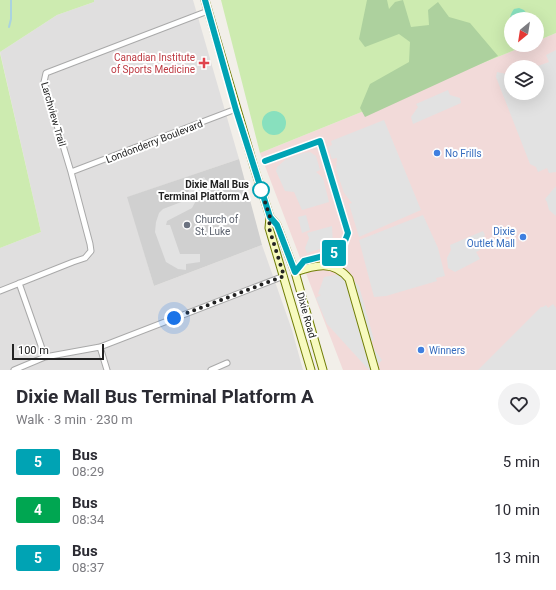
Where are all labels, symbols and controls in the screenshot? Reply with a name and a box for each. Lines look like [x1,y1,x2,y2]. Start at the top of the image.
north arrow [504,12,544,52]
map controls [504,12,544,100]
place label: Canadian Institute of Sports Medicine [111,52,195,75]
marker: Canadian Institute of Sports Medicine [198,57,210,69]
button: layers [504,60,544,100]
street label: Larchview Trail [39,81,68,148]
street label: Londonderry Boulevard [104,118,204,165]
marker: No Frills [432,148,442,158]
place label: No Frills [445,148,482,159]
place label: Dixie Mall Bus Terminal Platform A [158,179,249,202]
marker: Dixie Mall Bus Terminal Platform A [252,181,270,199]
place label: Church of St. Luke [195,214,239,237]
marker: Church of St. Luke [182,220,192,230]
place label: Dixie Outlet Mall [467,226,515,249]
marker: Dixie Outlet Mall [518,232,528,242]
line badge: 5 [321,240,347,266]
text: 5 [330,245,338,261]
street label: Dixie Road [295,291,318,339]
your location [164,308,184,328]
scale bar [12,342,104,361]
text: 100 m [18,344,49,357]
marker: Winners [416,345,426,355]
place label: Winners [429,345,465,356]
button: heart [498,383,540,425]
text: Dixie Mall Bus Terminal Platform A [16,385,314,408]
text: Walk · 3 min · 230 m [16,412,133,427]
text: Bus [72,446,98,464]
text: 5 min [503,453,540,471]
text: 5 [34,454,42,470]
text: 08:29 [72,464,104,479]
text: Bus [72,494,98,512]
text: 10 min [494,501,540,519]
text: 4 [34,502,42,518]
text: 08:34 [72,512,104,527]
text: Bus [72,542,98,560]
text: 13 min [494,549,540,567]
text: 5 [34,550,42,566]
text: 08:37 [72,560,104,575]

